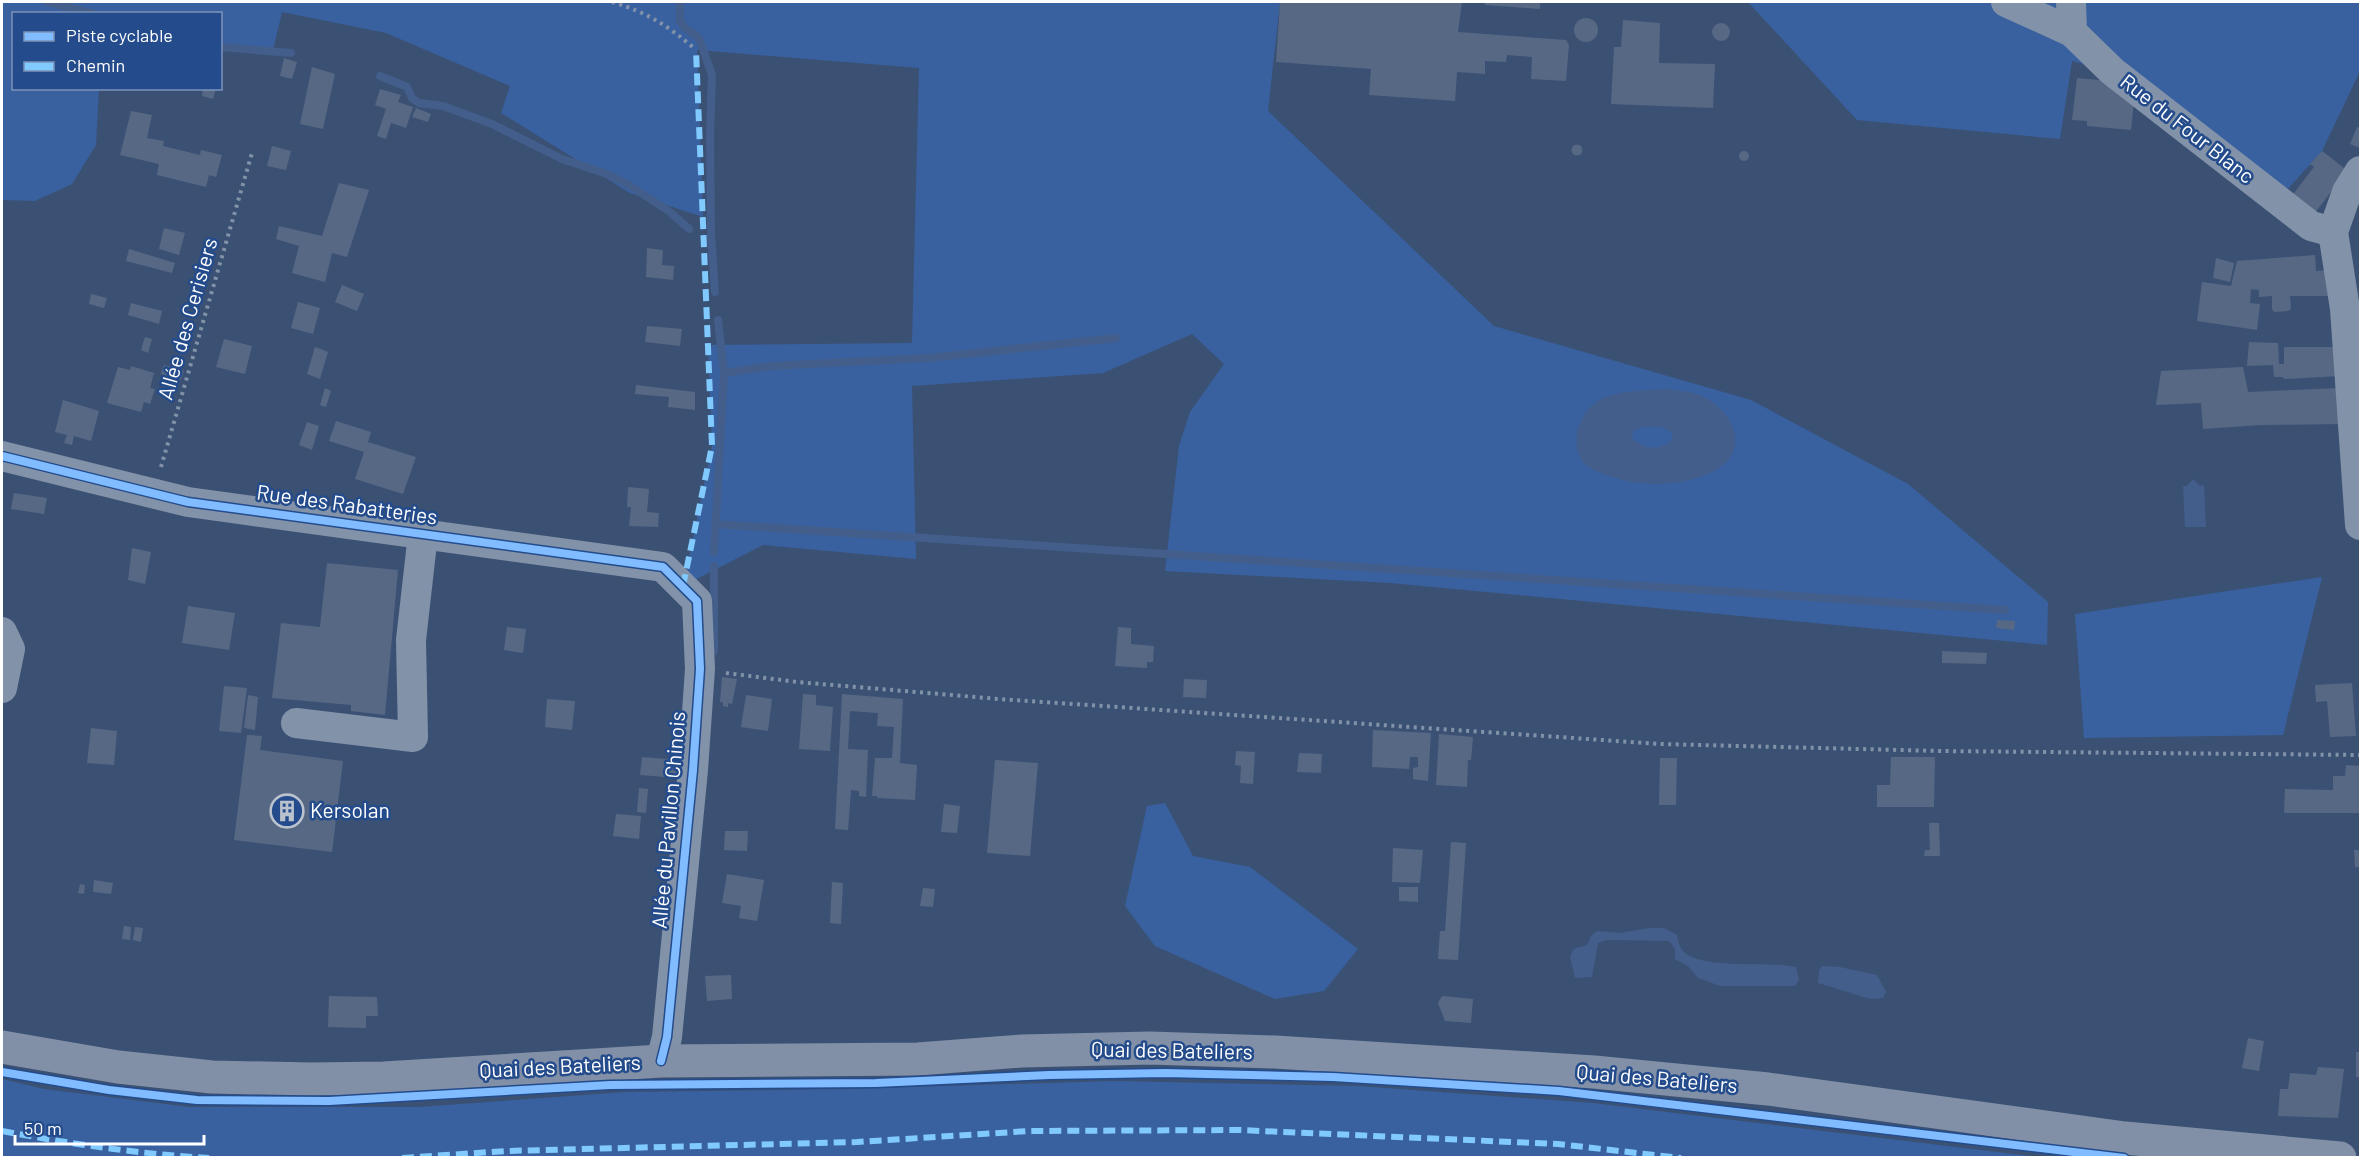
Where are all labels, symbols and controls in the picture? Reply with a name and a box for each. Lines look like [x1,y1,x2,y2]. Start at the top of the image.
legend [12,12,222,90]
text: Piste cyclable [66,24,173,46]
text: Chemin [66,54,125,76]
street label: Rue du Four Blanc [2116,68,2260,188]
street label: Allée des Cerisiers [152,235,222,402]
street label: Rue des Rabatteries [255,478,439,529]
street label: Allée du Pavillon Chinois [646,710,689,930]
building icon: Kersolan [269,793,305,829]
place label: Kersolan [310,797,390,822]
street label: Quai des Bateliers [1091,1036,1253,1063]
street label: Quai des Bateliers [479,1049,641,1082]
street label: Quai des Bateliers [1576,1058,1739,1097]
scale bar [15,1108,204,1146]
text: 50 m [24,1117,62,1139]

